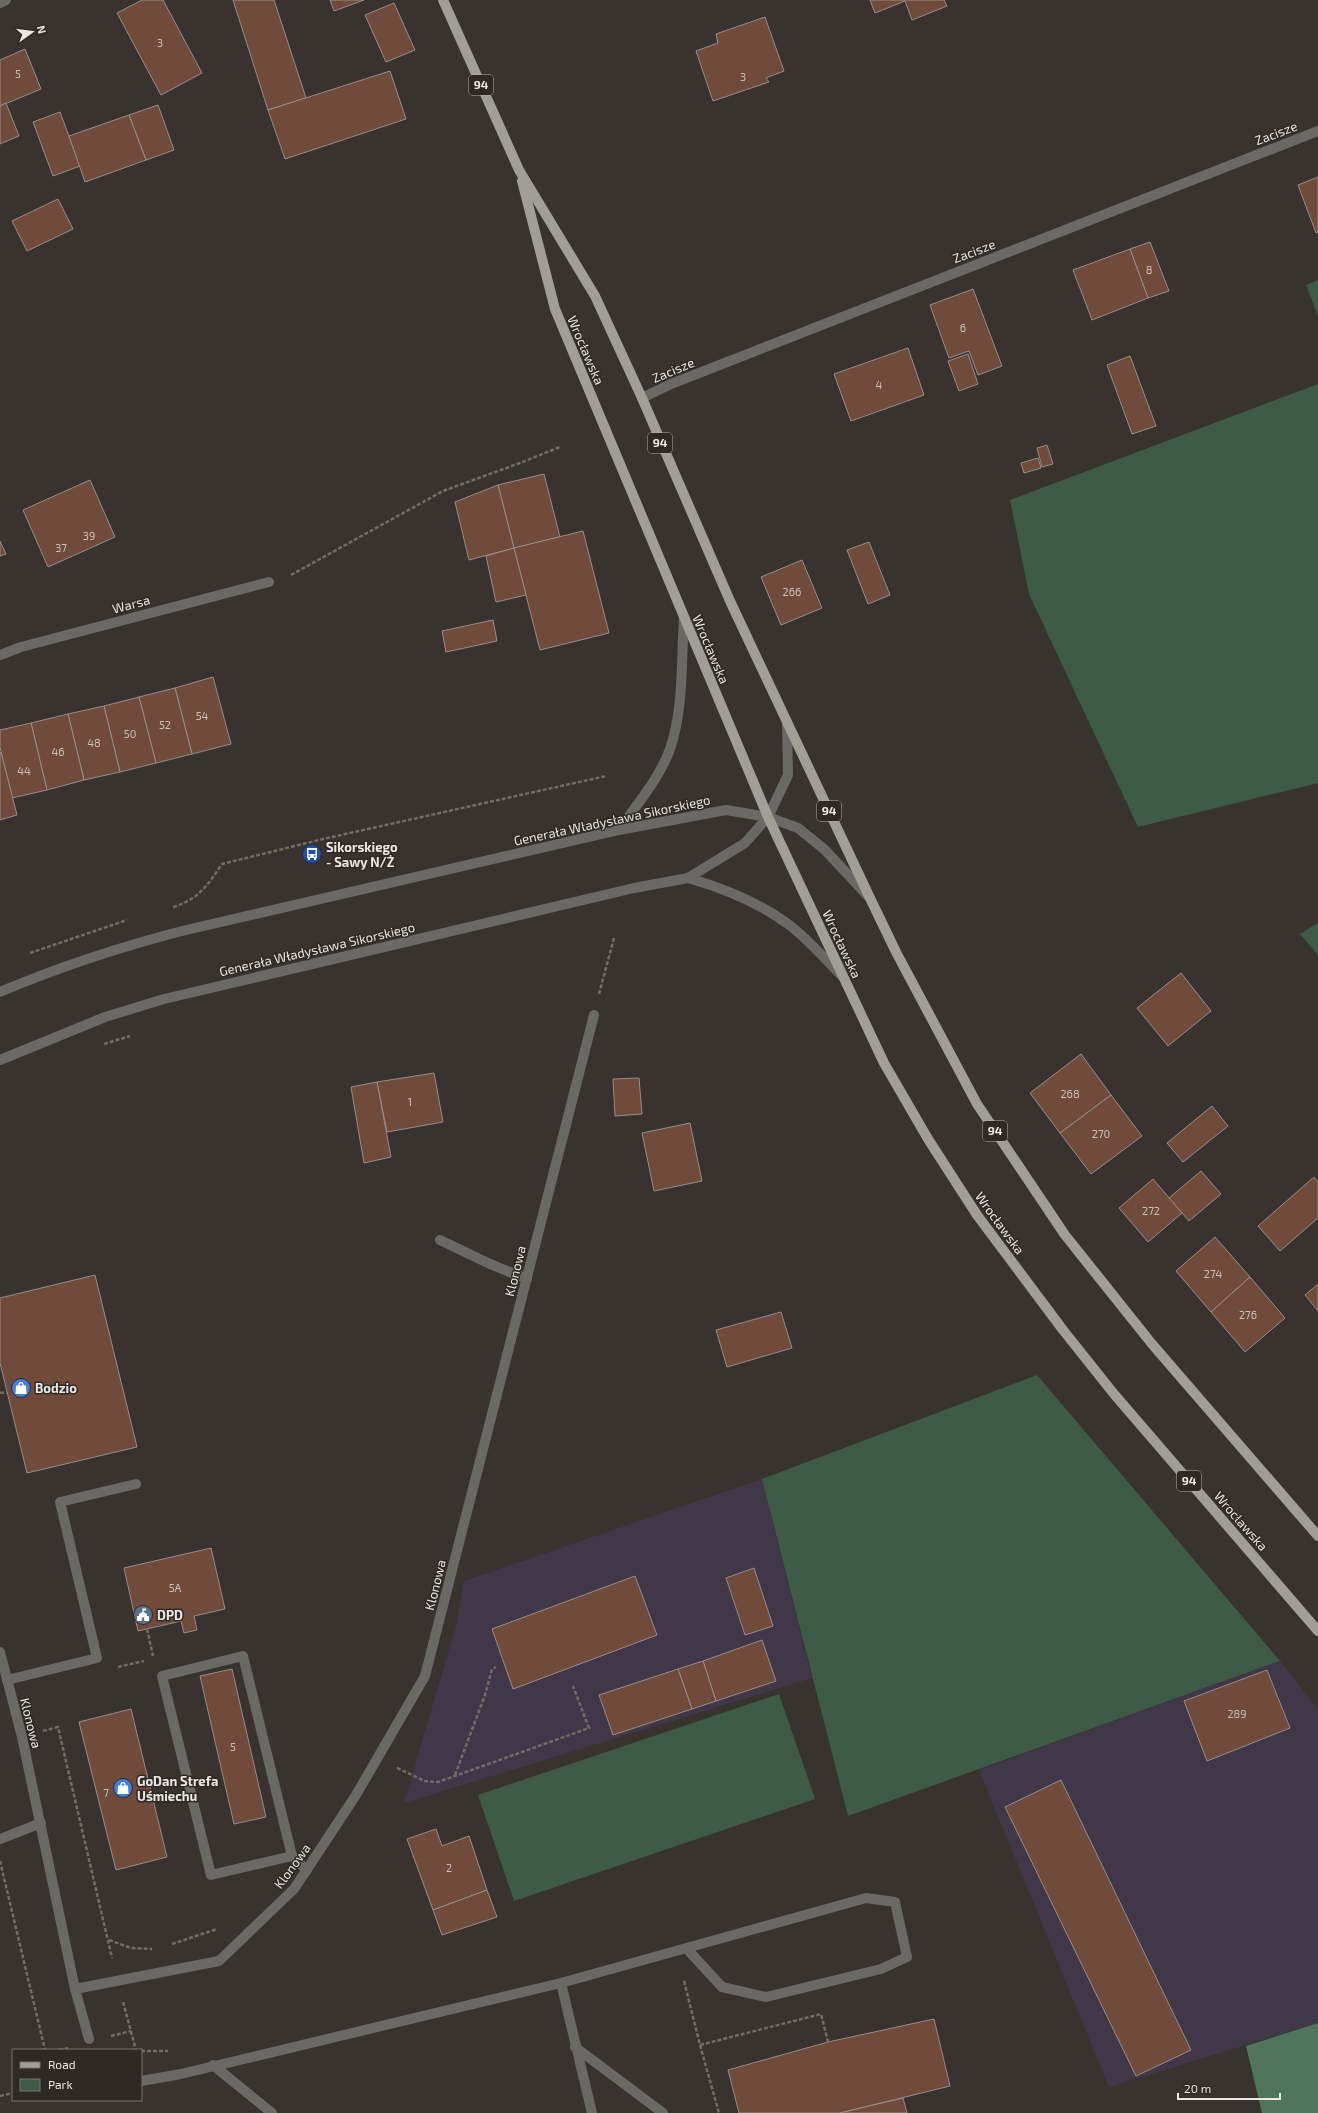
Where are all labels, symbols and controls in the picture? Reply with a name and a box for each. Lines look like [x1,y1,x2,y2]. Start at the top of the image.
north arrow [12,12,52,52]
text: N [35,24,49,35]
house number: 3 [157,36,163,49]
house number: 5 [15,67,21,80]
house number: 3 [740,70,746,83]
road number: 94 [469,75,493,95]
street label: Zacisze [1252,118,1300,148]
street label: Zacisze [950,236,998,266]
house number: 8 [1146,263,1152,276]
street label: Wrocławska [564,313,608,387]
house number: 6 [960,321,966,334]
street label: Zacisze [649,354,697,386]
house number: 4 [876,378,883,391]
road number: 94 [648,433,672,453]
house number: 39 [83,529,95,542]
house number: 37 [55,541,67,554]
house number: 266 [783,585,801,598]
street label: Warsa [110,591,152,617]
street label: Wrocławska [689,612,733,686]
house number: 54 [196,709,209,722]
house number: 52 [159,718,171,731]
house number: 50 [124,727,136,740]
house number: 48 [87,736,101,749]
house number: 46 [51,745,65,758]
house number: 44 [17,764,31,777]
street label: Generała Władysława Sikorskiego [512,791,712,849]
road number: 94 [817,801,841,821]
place label: Sikorskiego - Sawy N/Ż [326,839,398,870]
bus stop icon: Sikorskiego - Sawy N/Ż [301,843,323,865]
street label: Wrocławska [819,907,865,981]
street label: Generała Władysława Sikorskiego [218,919,416,979]
house number: 268 [1060,1087,1080,1100]
house number: 1 [408,1095,412,1108]
road number: 94 [983,1121,1007,1141]
house number: 270 [1092,1127,1110,1140]
street label: Wrocławska [972,1189,1028,1257]
house number: 272 [1142,1204,1160,1217]
street label: Klonowa [501,1244,529,1298]
house number: 274 [1204,1267,1223,1280]
house number: 276 [1239,1308,1257,1321]
shop icon: Bodzio [10,1377,32,1399]
place label: Bodzio [35,1380,77,1396]
road number: 94 [1177,1471,1201,1491]
street label: Wrocławska [1211,1488,1271,1554]
street label: Klonowa [421,1558,449,1612]
house number: 5A [169,1581,182,1594]
public building icon: DPD [132,1604,154,1626]
place label: DPD [157,1607,183,1623]
street label: Klonowa [17,1696,45,1750]
house number: 289 [1227,1707,1247,1720]
house number: 5 [230,1740,236,1753]
place label: GoDan Strefa Uśmiechu [137,1773,218,1804]
shop icon: GoDan Strefa Uśmiechu [112,1777,134,1799]
house number: 7 [103,1786,109,1799]
street label: Klonowa [270,1840,314,1892]
house number: 2 [446,1861,452,1874]
legend [12,2049,142,2101]
text: Road [48,2057,76,2071]
scale bar [1178,2075,1280,2101]
text: Park [48,2077,73,2091]
text: 20 m [1184,2081,1211,2095]

